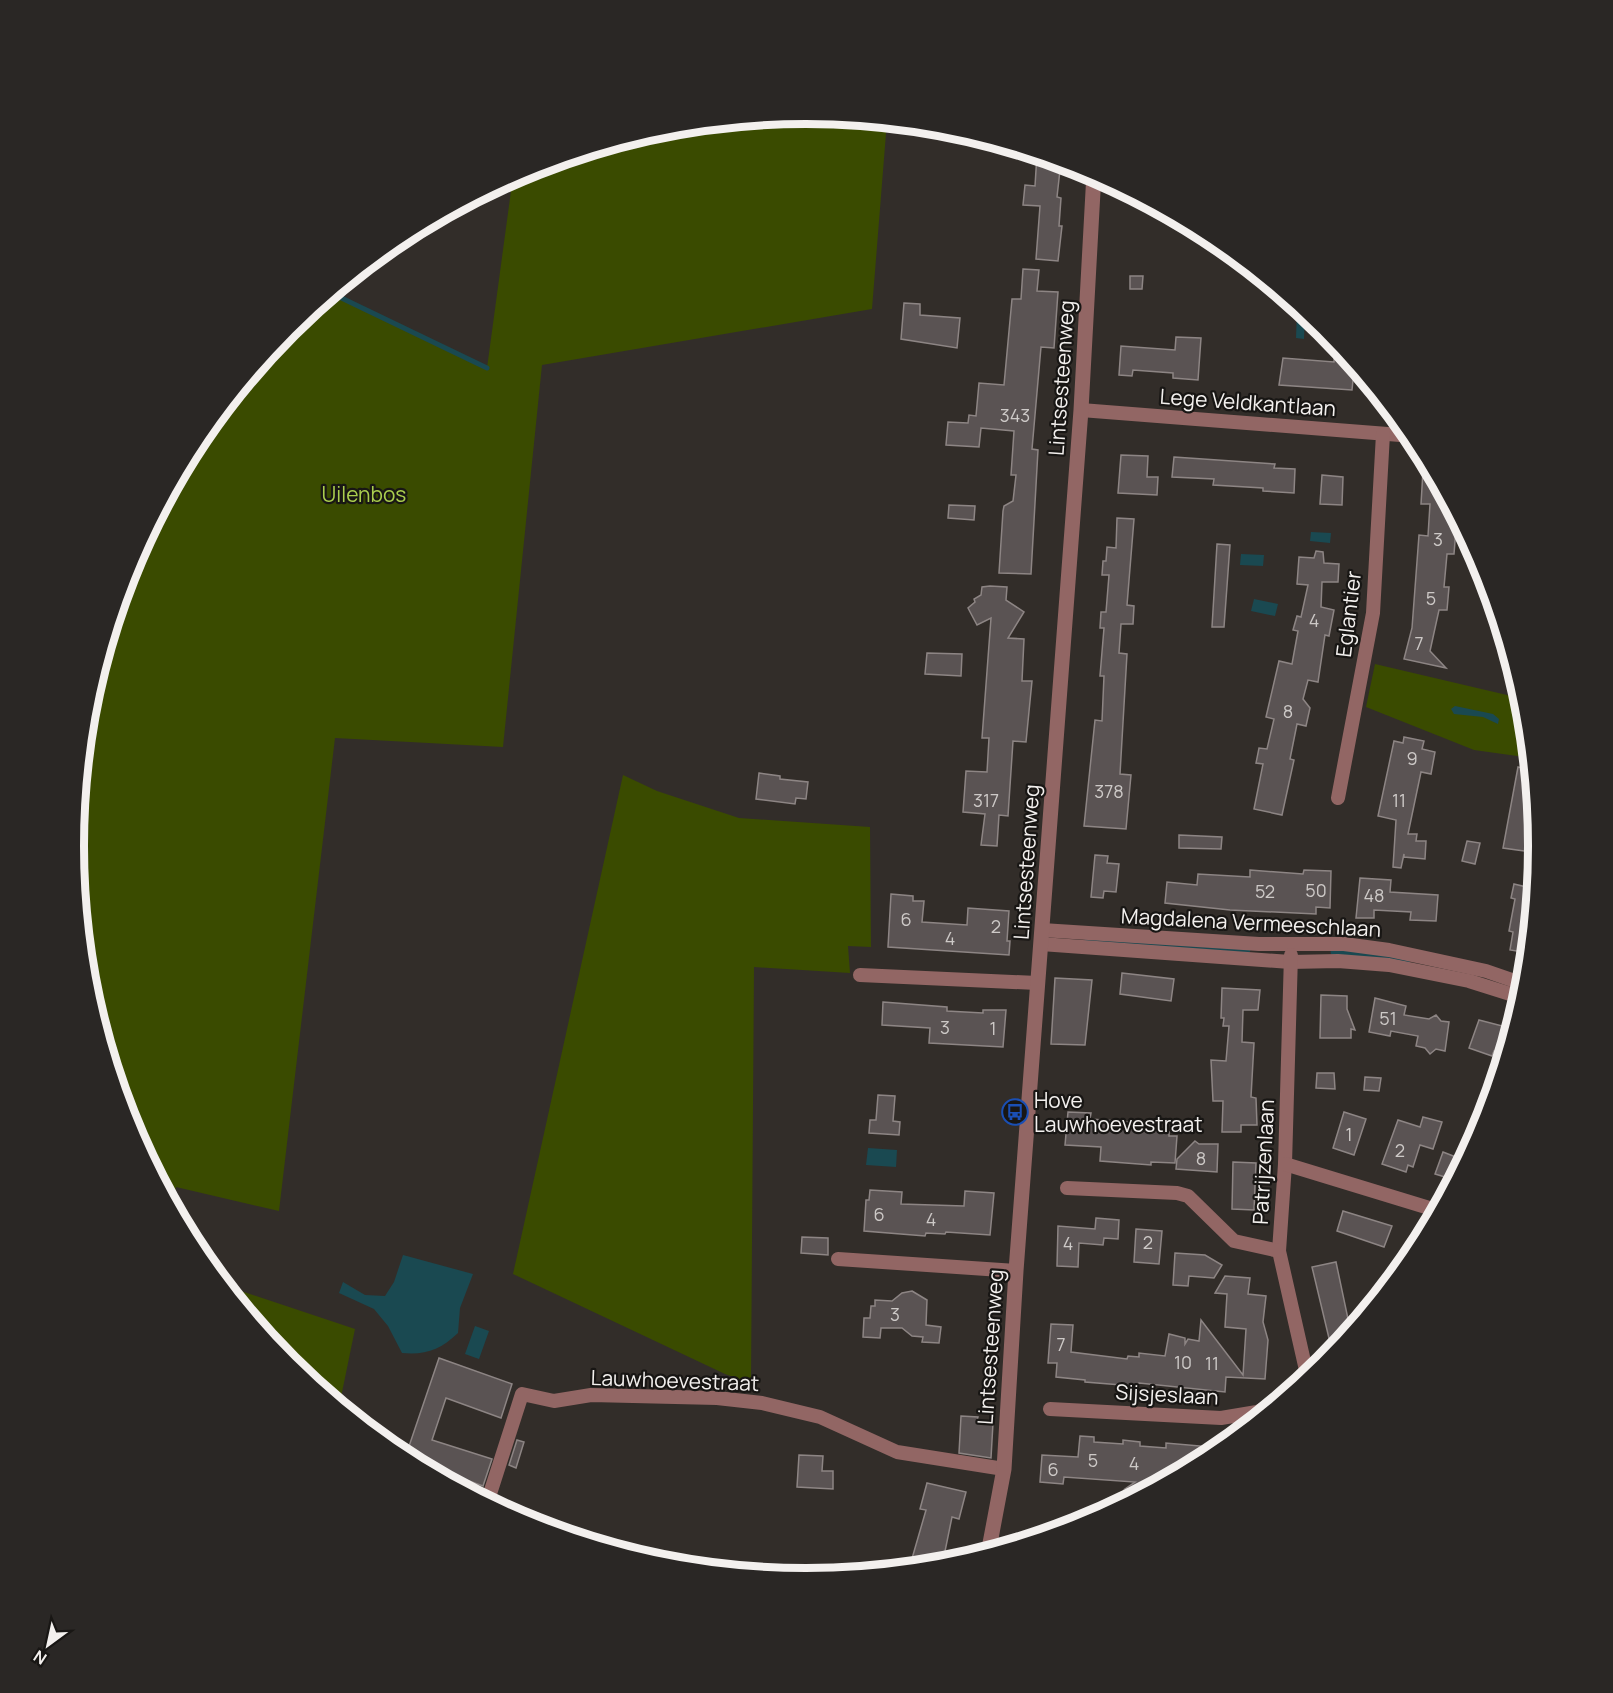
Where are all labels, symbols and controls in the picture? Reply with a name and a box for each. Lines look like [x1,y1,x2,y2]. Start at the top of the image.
street label: Lintsesteenweg [1042,299,1080,457]
street label: Lege Veldkantlaan [1159,382,1337,422]
house number: 343 [1000,403,1030,427]
park label: Uilenbos [322,480,406,508]
house number: 3 [1433,527,1443,551]
street label: Eglantier [1329,569,1367,659]
house number: 5 [1426,586,1436,610]
house number: 4 [1309,608,1319,632]
house number: 7 [1414,631,1424,655]
house number: 8 [1283,699,1293,723]
house number: 9 [1406,746,1418,770]
house number: 378 [1094,779,1124,803]
street label: Lintsesteenweg [1007,783,1045,941]
house number: 317 [973,788,999,812]
house number: 11 [1392,788,1406,812]
house number: 50 [1305,878,1327,902]
house number: 52 [1255,879,1275,903]
house number: 48 [1363,883,1385,907]
street label: Magdalena Vermeeschlaan [1120,901,1382,943]
house number: 6 [900,907,912,931]
house number: 2 [991,914,1001,938]
house number: 4 [945,926,955,950]
house number: 51 [1379,1006,1397,1030]
house number: 3 [940,1015,950,1039]
house number: 1 [989,1016,997,1040]
place label: Hove Lauwhoevestraat [1034,1086,1203,1138]
bus stop icon: Hove Lauwhoevestraat [1000,1097,1030,1127]
street label: Patrijzenlaan [1246,1099,1280,1225]
house number: 1 [1345,1122,1353,1146]
house number: 2 [1395,1138,1405,1162]
house number: 8 [1196,1146,1206,1170]
house number: 6 [873,1202,885,1226]
house number: 4 [926,1207,936,1231]
house number: 2 [1143,1230,1153,1254]
house number: 4 [1063,1231,1073,1255]
street label: Lintsesteenweg [971,1268,1009,1426]
house number: 3 [890,1302,900,1326]
house number: 7 [1056,1332,1066,1356]
house number: 10 [1174,1350,1192,1374]
house number: 11 [1205,1351,1219,1375]
street label: Lauwhoevestraat [590,1363,760,1397]
street label: Sijsjeslaan [1115,1377,1219,1411]
house number: 5 [1088,1448,1098,1472]
house number: 4 [1129,1451,1139,1475]
house number: 6 [1047,1457,1059,1481]
north arrow [18,1615,78,1675]
text: N [29,1645,51,1670]

